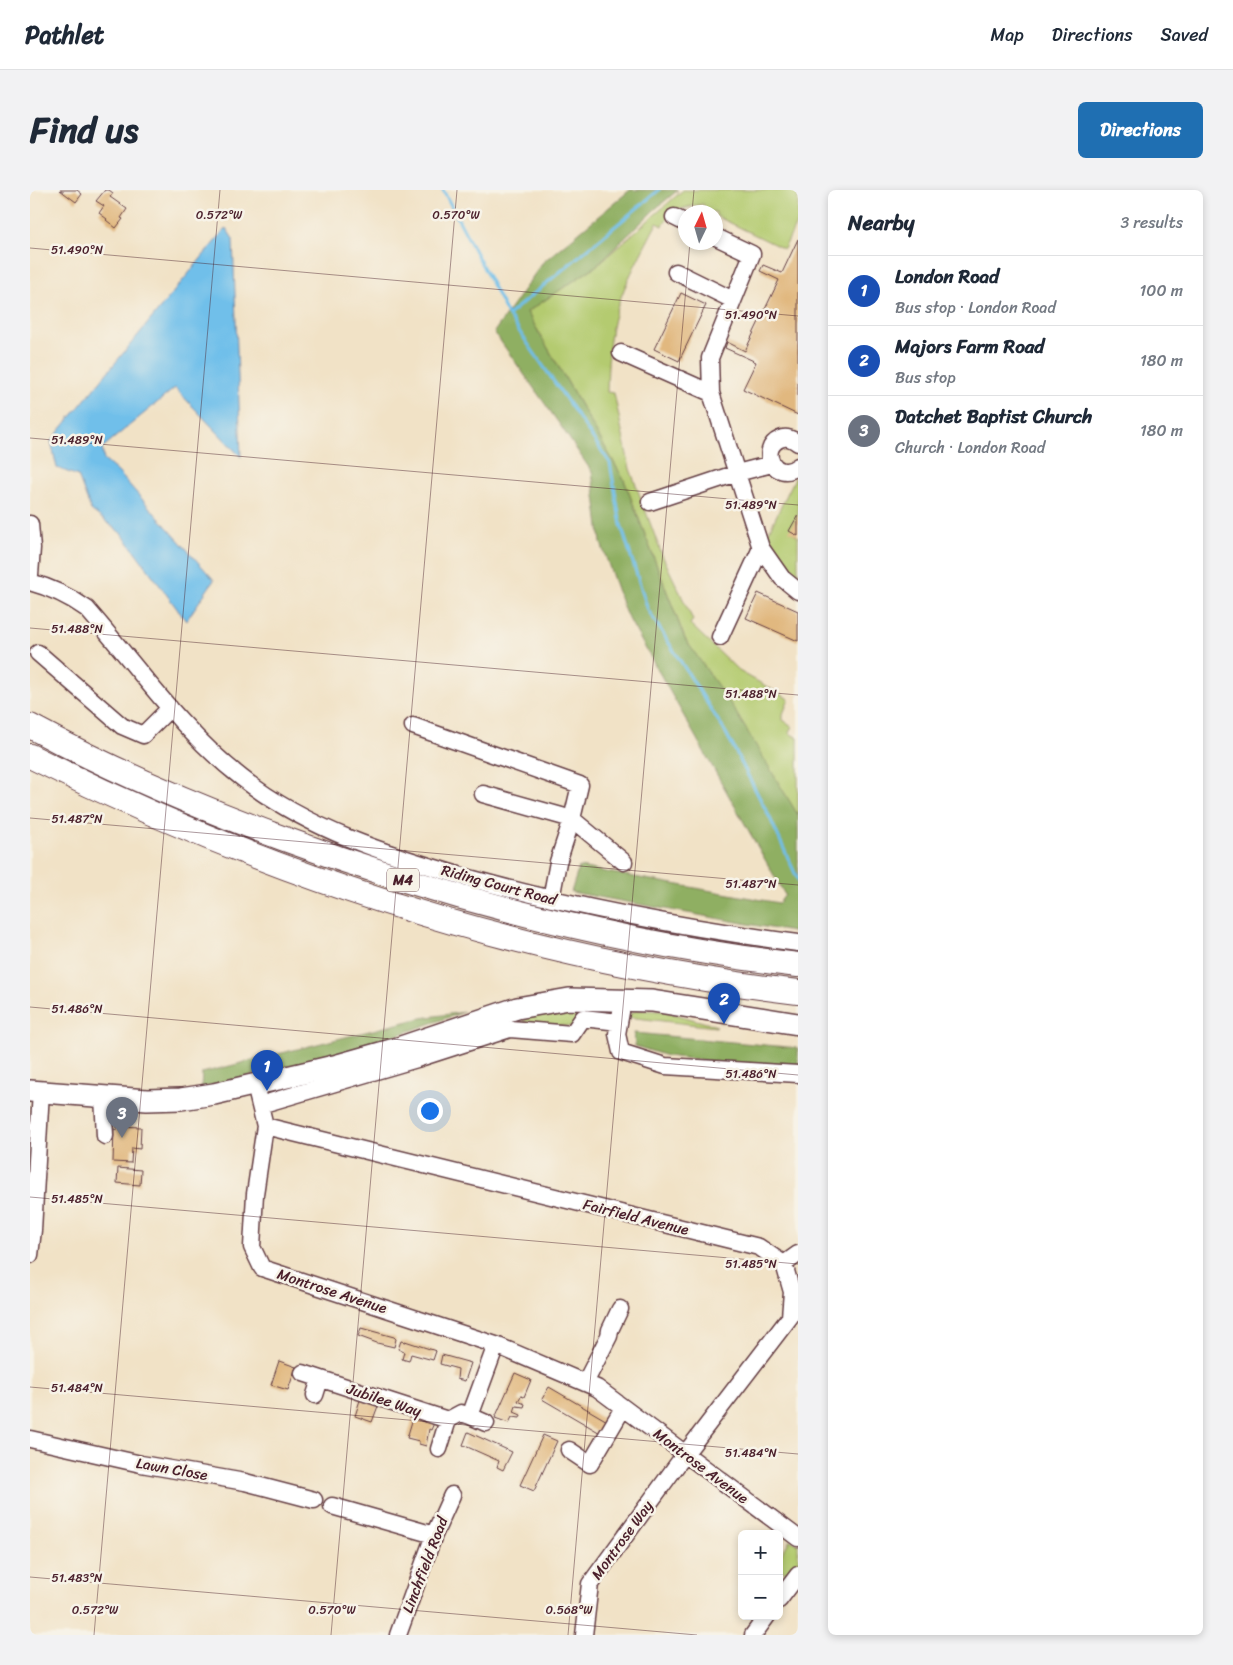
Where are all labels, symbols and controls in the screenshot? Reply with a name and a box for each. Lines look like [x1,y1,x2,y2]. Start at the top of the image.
text: Pathlet [25,14,104,56]
text: Map [991,19,1024,51]
text: Directions [1052,19,1133,51]
text: Saved [1161,19,1208,51]
text: Find us [30,99,138,161]
button: Directions [1078,102,1203,158]
text: 0.572°W [196,204,243,226]
text: 0.570°W [432,204,480,226]
text: Nearby [848,204,914,242]
north arrow [678,205,723,250]
text: 3 results [1120,208,1183,237]
text: 51.490°N [51,239,104,261]
text: London Road [895,260,999,293]
text: 1 [861,276,867,305]
text: 100 m [1139,276,1183,305]
text: Bus stop · London Road [895,293,1056,322]
text: 51.490°N [725,304,778,326]
text: Majors Farm Road [895,330,1044,363]
text: 2 [859,346,869,375]
text: 180 m [1140,346,1183,375]
text: Bus stop [895,363,956,392]
text: Datchet Baptist Church [895,400,1092,433]
text: 3 [860,416,868,445]
text: 180 m [1140,416,1183,445]
text: 51.489°N [51,429,104,451]
text: Church · London Road [895,433,1045,462]
text: 51.489°N [725,494,778,516]
text: 51.488°N [51,618,103,640]
text: 51.488°N [725,683,777,705]
text: 51.487°N [51,808,103,830]
street label: Riding Court Road [438,857,561,913]
road number: M4 [387,868,419,892]
text: 51.487°N [725,873,777,895]
pin: 2 [708,983,740,1024]
text: 51.486°N [51,998,103,1020]
pin: 1 [251,1050,283,1091]
text: 51.486°N [725,1063,777,1085]
pin: 3 [106,1097,138,1138]
your location [417,1098,443,1124]
text: 51.485°N [51,1188,103,1210]
street label: Fairfield Avenue [580,1191,692,1243]
text: 51.485°N [725,1253,777,1275]
street label: Montrose Avenue [274,1261,390,1321]
street label: Jubilee Way [342,1375,425,1424]
text: 51.484°N [51,1377,104,1399]
street label: Montrose Avenue [648,1421,754,1511]
text: 51.484°N [725,1442,778,1464]
street label: Lawn Close [134,1450,210,1488]
street label: Montrose Way [584,1494,660,1585]
street label: Linchfield Road [395,1512,456,1617]
map controls [738,1530,783,1620]
button: + [738,1530,783,1575]
text: 51.483°N [52,1567,103,1589]
button: − [738,1575,783,1620]
text: 0.572°W [72,1599,119,1621]
text: 0.570°W [308,1599,356,1621]
text: 0.568°W [546,1599,593,1621]

